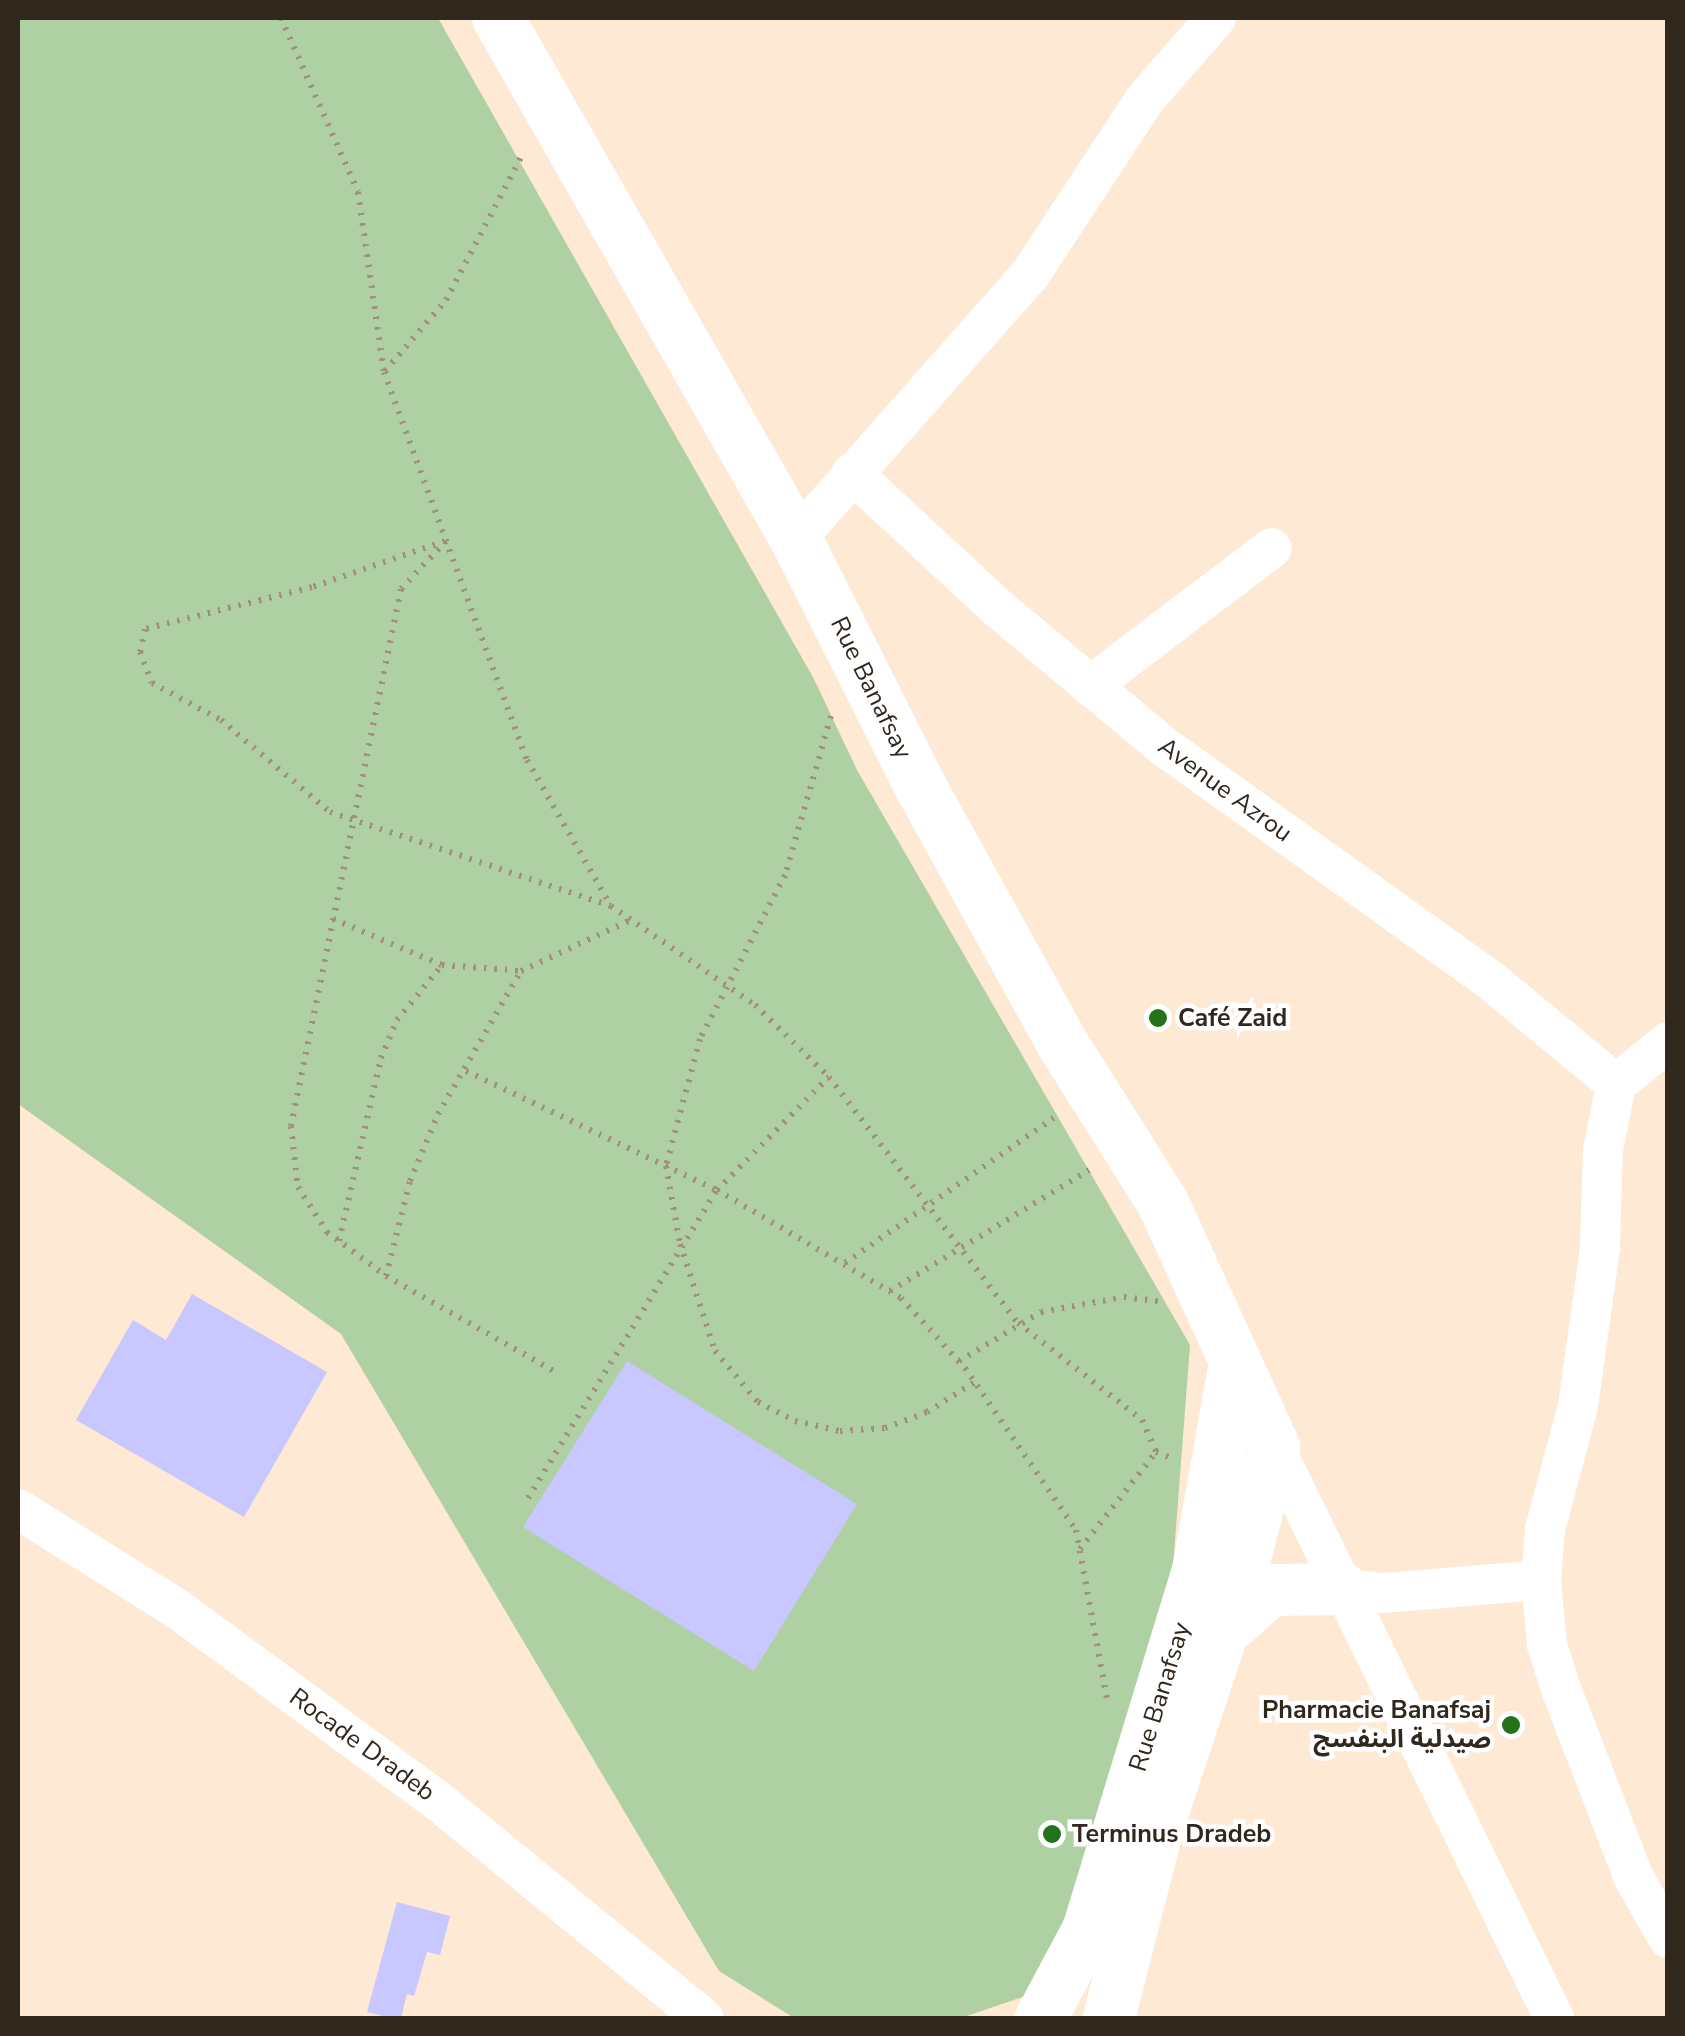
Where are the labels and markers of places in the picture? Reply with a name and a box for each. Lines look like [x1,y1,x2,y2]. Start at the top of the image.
place label: Café Zaid [1178,1003,1287,1033]
marker: Café Zaid [1147,1007,1169,1029]
place label: Pharmacie Banafsaj صيدلية البنفسج [1262,1696,1491,1755]
marker: Pharmacie Banafsaj صيدلية البنفسج [1500,1714,1522,1736]
place label: Terminus Dradeb [1072,1819,1271,1849]
marker: Terminus Dradeb [1041,1823,1063,1845]

